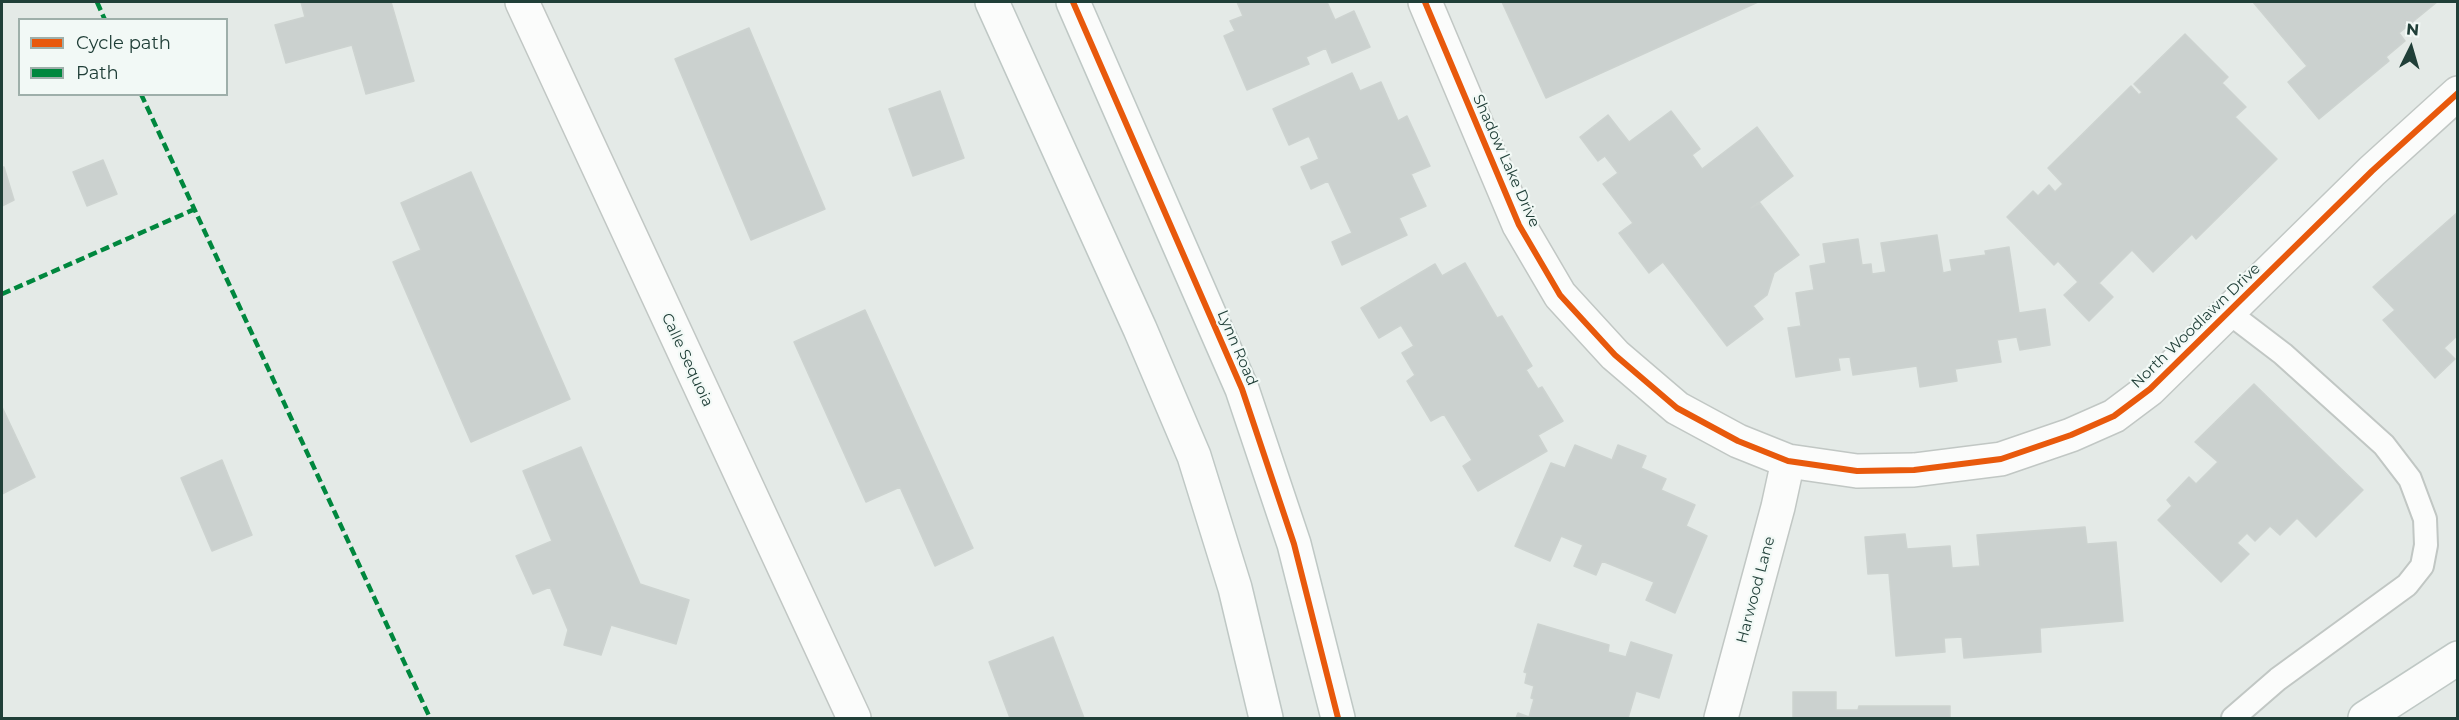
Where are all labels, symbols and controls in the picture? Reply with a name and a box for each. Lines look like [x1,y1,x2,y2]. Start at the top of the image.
legend [18,18,228,96]
north arrow [2381,18,2441,78]
text: N [2405,20,2420,40]
text: Cycle path [76,32,171,54]
text: Path [76,62,119,84]
street label: Shadow Lake Drive [1469,92,1543,230]
street label: North Woodlawn Drive [2128,260,2264,392]
street label: Lynn Road [1213,307,1261,389]
street label: Calle Sequoia [657,310,717,410]
street label: Harwood Lane [1733,535,1779,645]

